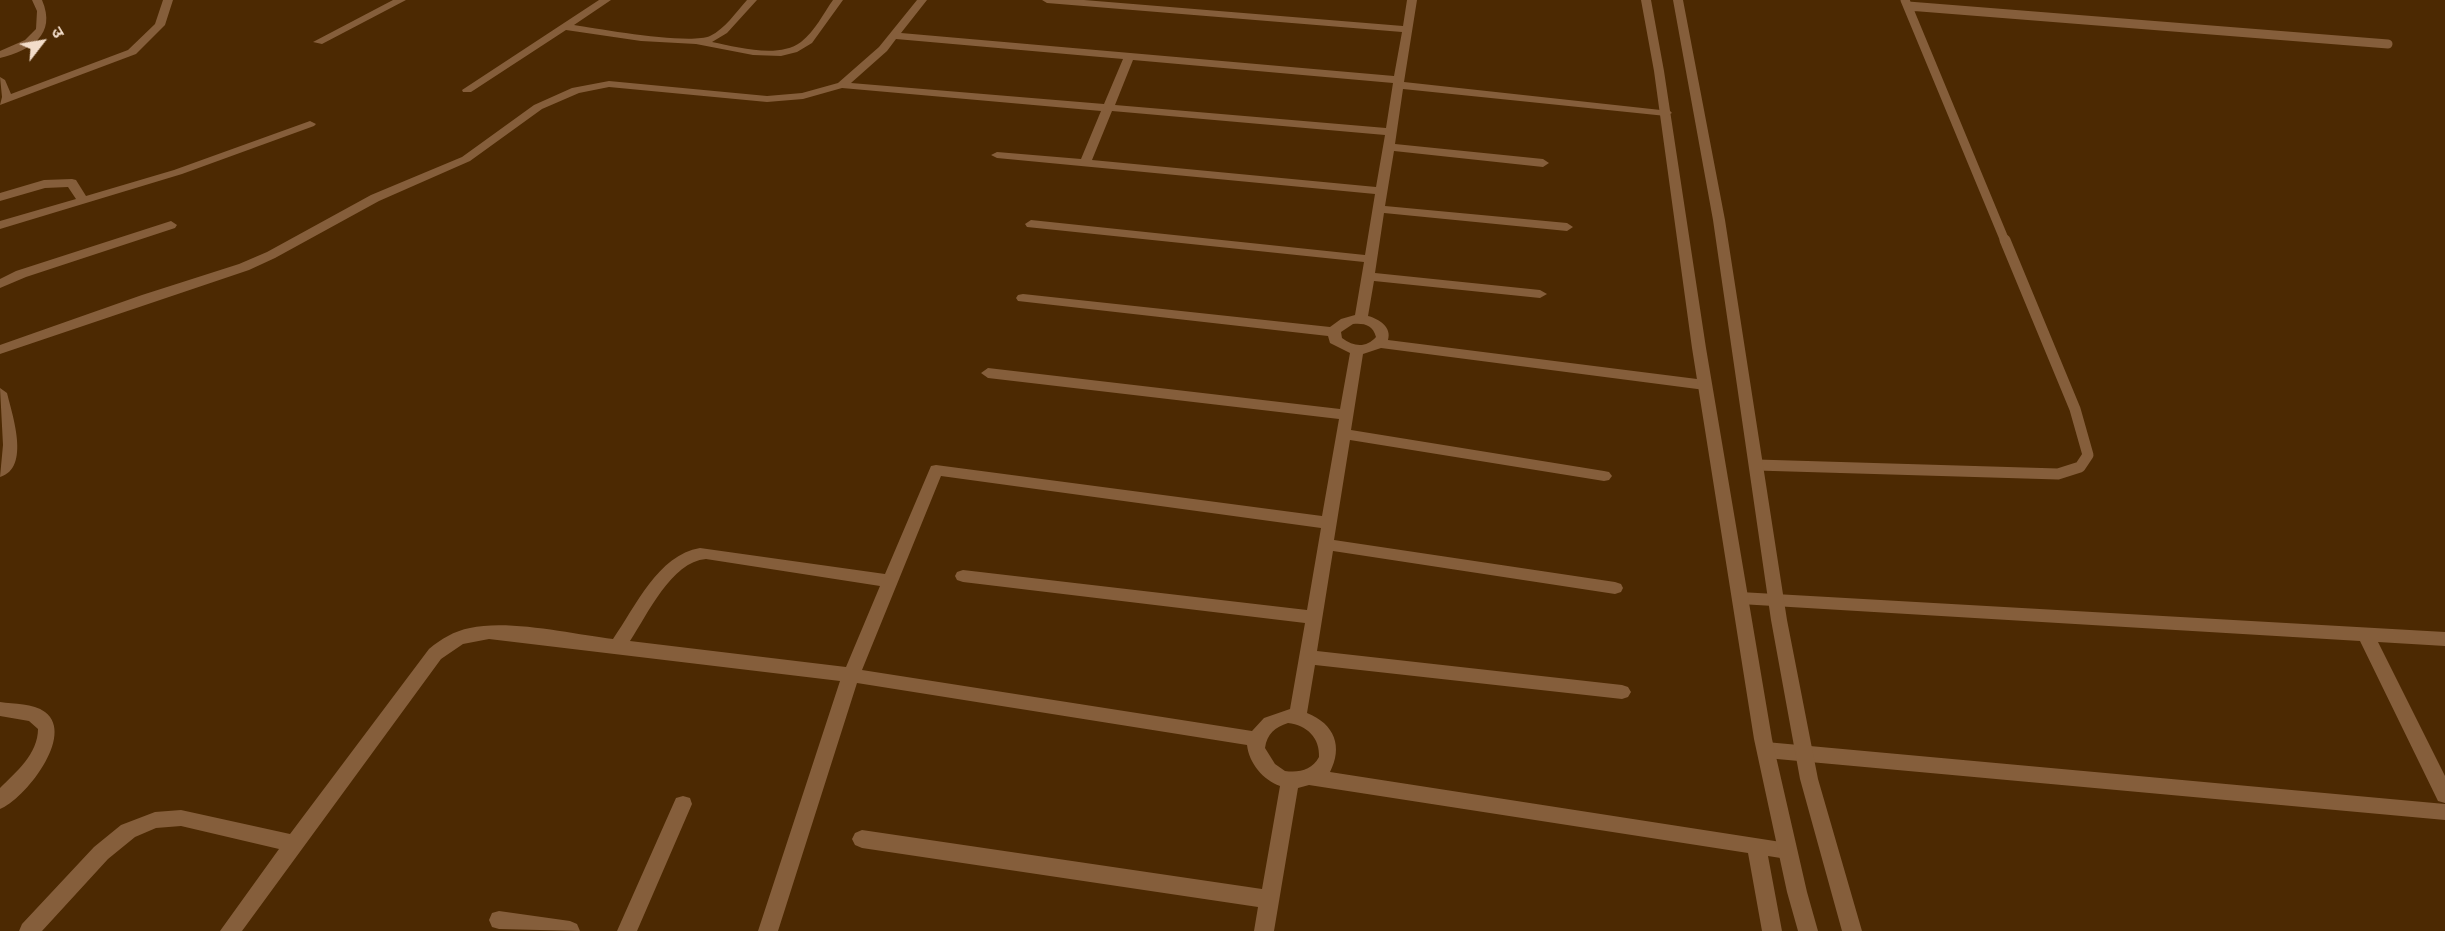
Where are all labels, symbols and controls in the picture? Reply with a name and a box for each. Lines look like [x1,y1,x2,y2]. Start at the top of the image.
north arrow [12,12,72,72]
text: उ [47,24,68,41]

